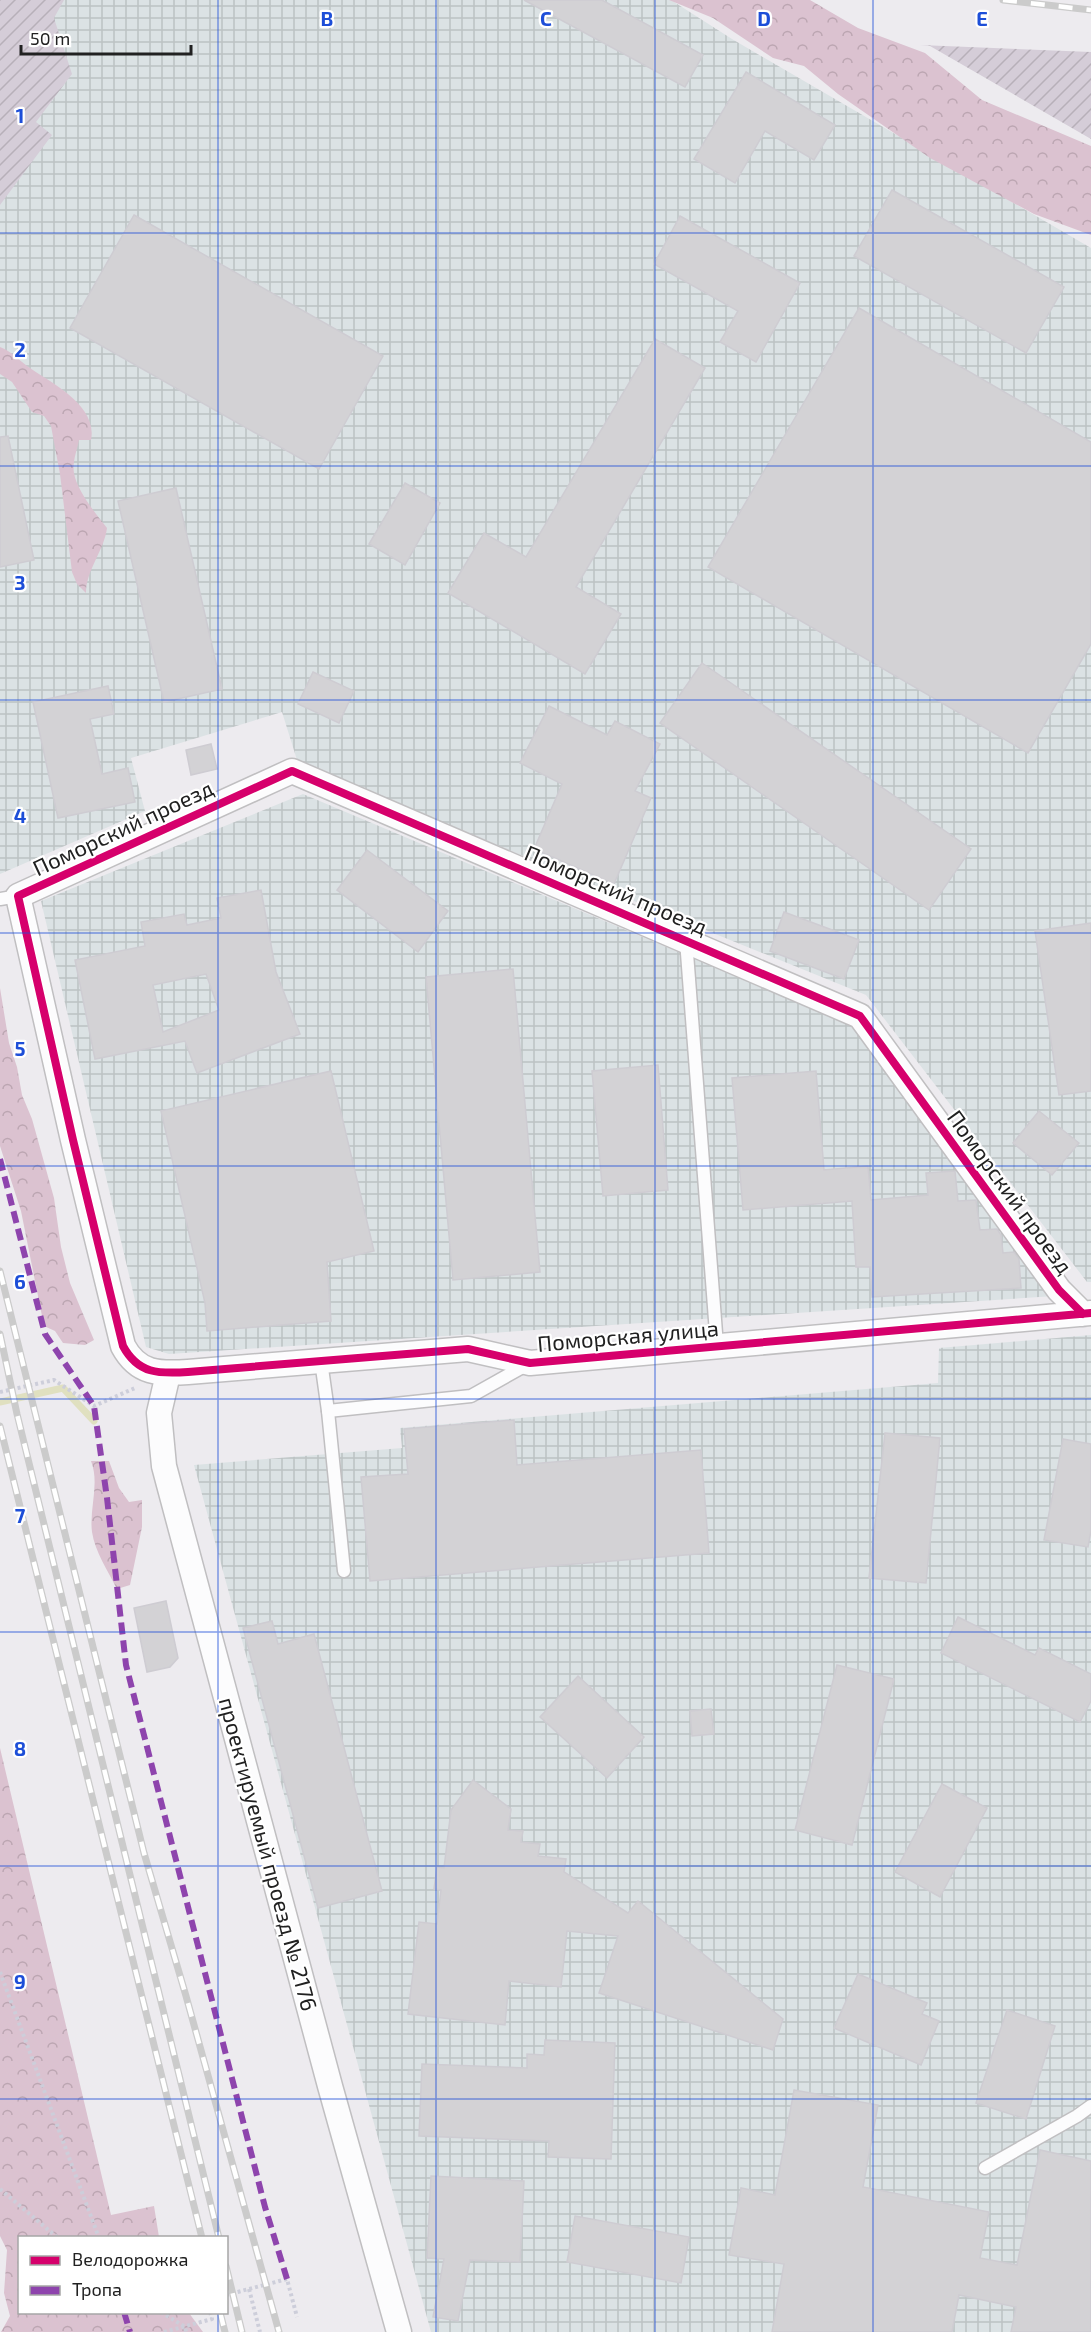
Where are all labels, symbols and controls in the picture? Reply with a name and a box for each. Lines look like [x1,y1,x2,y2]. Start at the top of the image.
text: B [321,6,333,30]
text: C [540,6,552,30]
text: D [757,6,771,30]
text: E [976,6,988,30]
scale bar [21,18,190,56]
text: 50 m [30,27,70,49]
text: 1 [16,103,24,127]
text: 2 [14,337,26,361]
text: 3 [14,570,26,594]
street label: Поморский проезд [28,774,217,880]
text: 4 [14,803,27,827]
street label: Поморский проезд [521,839,712,939]
text: 5 [14,1036,26,1060]
street label: Поморский проезд [943,1104,1079,1278]
text: 6 [14,1269,26,1293]
street label: Поморская улица [536,1314,720,1357]
text: 7 [15,1503,26,1527]
street label: проектируемый проезд № 2176 [214,1694,323,2014]
text: 8 [14,1736,26,1760]
text: 9 [14,1969,26,1993]
legend [18,2236,228,2314]
text: Велодорожка [72,2248,188,2270]
text: Тропа [72,2278,122,2300]

